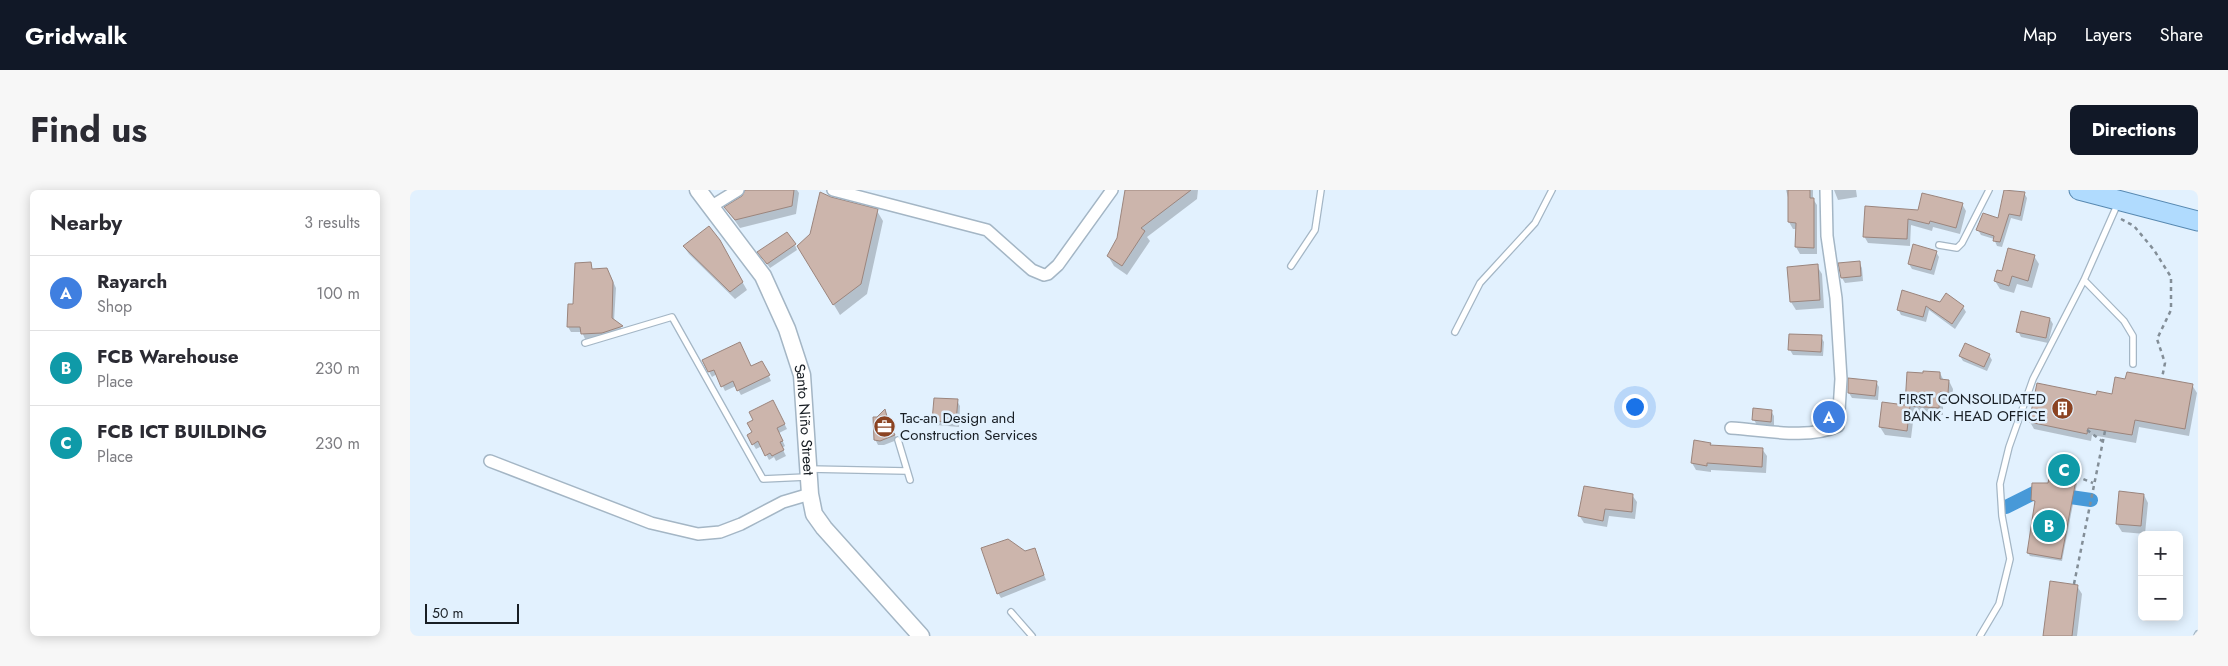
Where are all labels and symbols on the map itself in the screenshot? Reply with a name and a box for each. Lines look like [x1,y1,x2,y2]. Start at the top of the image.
street label: Santo Niño Street [788,361,820,476]
place label: FIRST CONSOLIDATED BANK - HEAD OFFICE [1898,388,2046,427]
your location [1622,394,1648,420]
building icon: FIRST CONSOLIDATED BANK - HEAD OFFICE [2050,396,2074,420]
pin: A [1813,398,1845,436]
place label: Tac-an Design and Construction Services [900,407,1037,446]
office icon: Tac-an Design and Construction Services [872,415,896,439]
pin: C [2048,451,2080,489]
pin: B [2033,507,2065,545]
scale bar [425,601,519,624]

